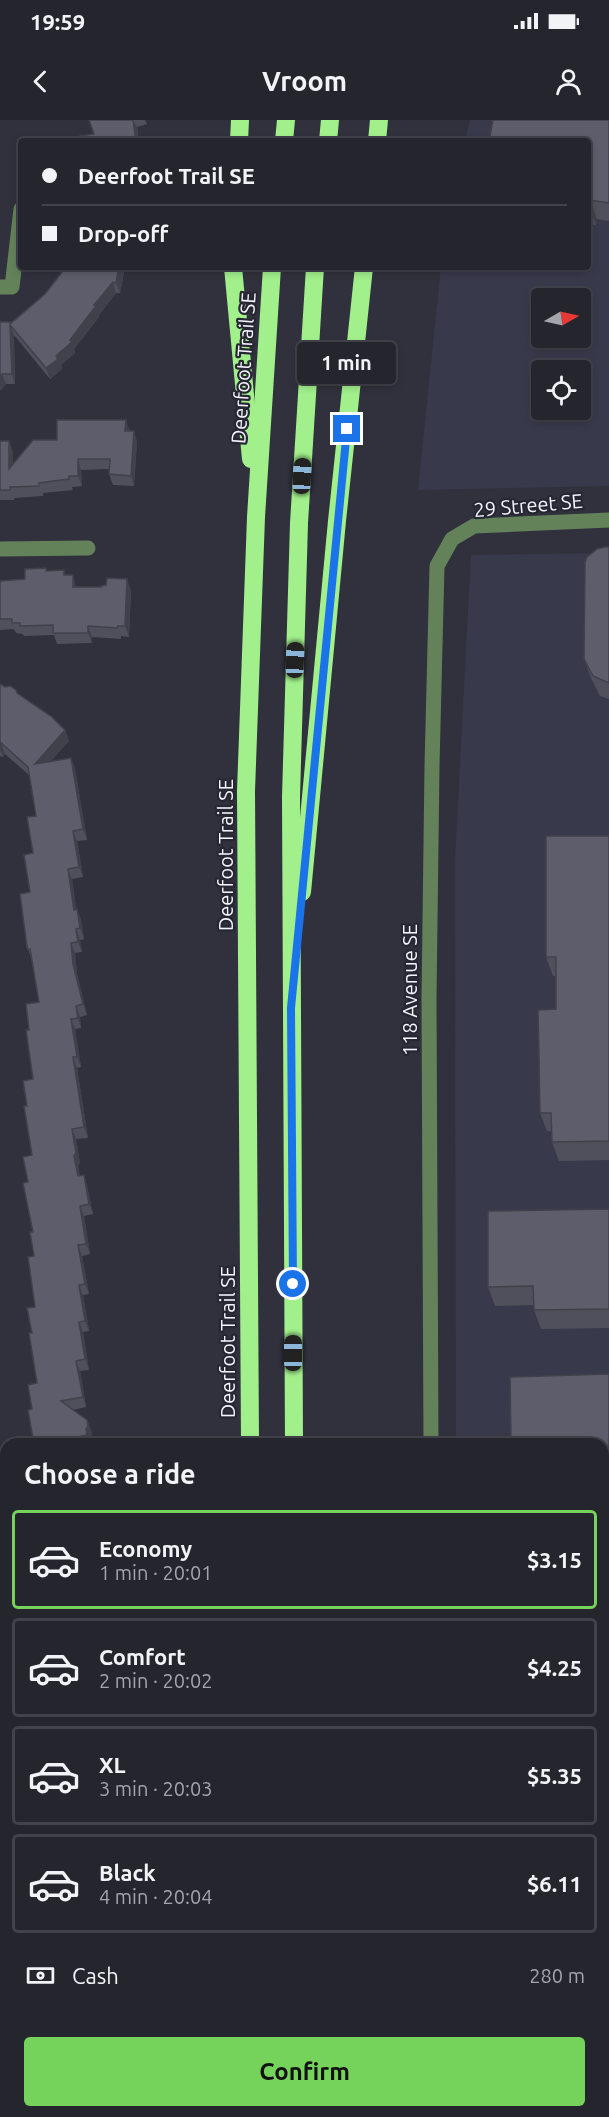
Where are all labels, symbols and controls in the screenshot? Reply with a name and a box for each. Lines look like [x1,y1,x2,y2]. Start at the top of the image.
text: 19:59 [30,9,85,34]
icon: back [24,65,57,98]
icon: person [552,65,585,98]
text: Vroom [262,66,347,96]
text: Deerfoot Trail SE [78,163,255,188]
text: Drop-off [78,221,168,246]
north arrow [531,288,591,348]
map controls [531,288,591,420]
street label: Deerfoot Trail SE [226,291,260,445]
callout: 1 min [298,342,397,384]
text: 1 min [321,351,372,374]
button: locate [531,360,591,420]
route end [333,415,360,442]
car [292,458,312,494]
street label: 29 Street SE [473,489,583,521]
car [285,642,305,678]
street label: Deerfoot Trail SE [214,779,237,931]
street label: 118 Avenue SE [398,924,421,1056]
street label: Deerfoot Trail SE [216,1266,239,1418]
route start [279,1270,306,1297]
car [284,1335,302,1371]
text: Choose a ride [24,1459,196,1489]
icon: car [27,1533,81,1587]
text: Economy [99,1536,192,1561]
text: $3.15 [527,1547,582,1572]
text: 1 min · 20:01 [99,1561,213,1584]
icon: car [27,1641,81,1695]
text: Comfort [99,1644,186,1669]
text: $4.25 [527,1655,582,1680]
text: 2 min · 20:02 [99,1669,213,1692]
icon: car [27,1749,81,1803]
text: XL [99,1752,126,1777]
text: $5.35 [527,1763,582,1788]
text: 3 min · 20:03 [99,1777,213,1800]
icon: car [27,1857,81,1911]
text: Black [99,1860,156,1885]
text: $6.11 [527,1871,582,1896]
text: 4 min · 20:04 [99,1885,213,1908]
icon: cash [24,1959,57,1992]
text: Cash [72,1963,119,1988]
text: 280 m [529,1964,585,1987]
button: Confirm [24,2037,585,2106]

